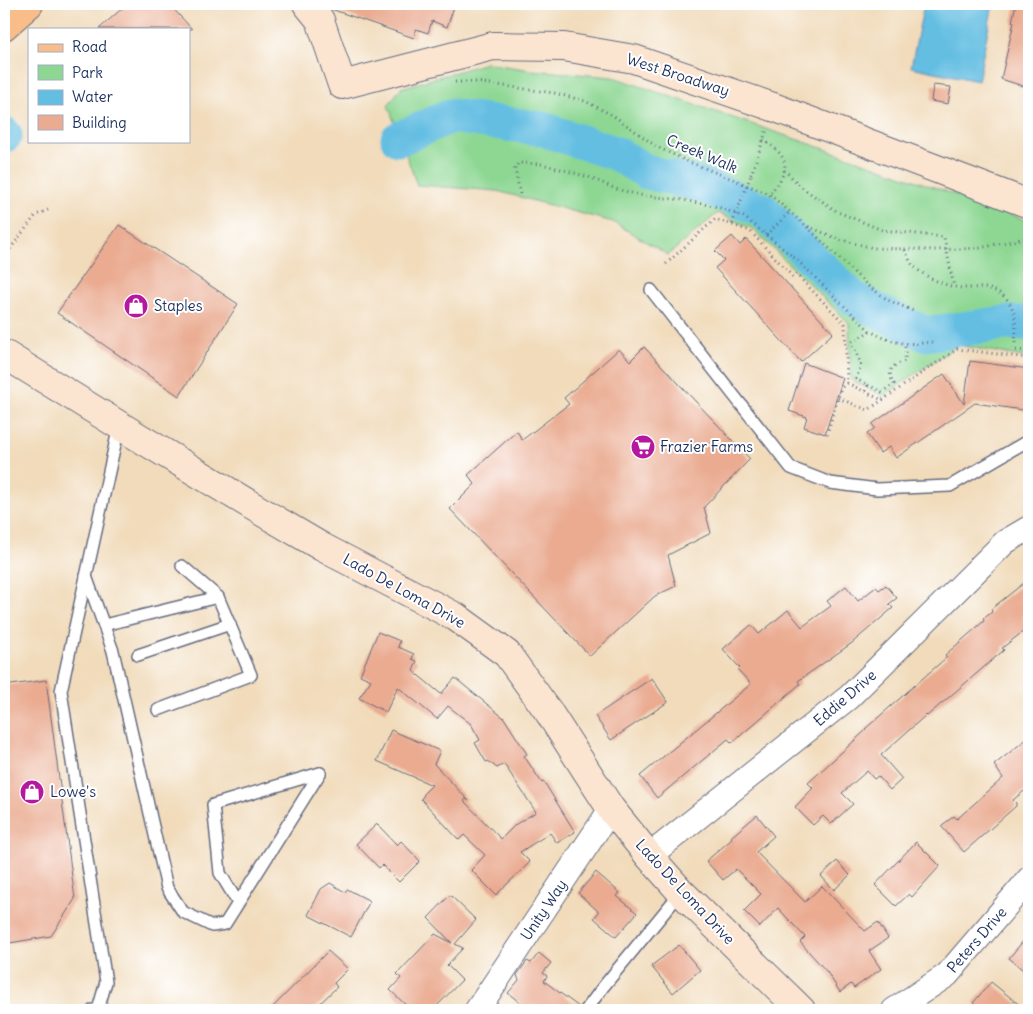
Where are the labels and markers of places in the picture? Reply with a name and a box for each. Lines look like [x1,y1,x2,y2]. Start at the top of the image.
shop icon: Staples [123,293,149,319]
place label: Staples [154,296,203,315]
supermarket icon: Frazier Farms [630,434,656,460]
place label: Frazier Farms [660,437,753,456]
shop icon: Lowe's [19,779,45,805]
place label: Lowe's [50,782,96,801]

